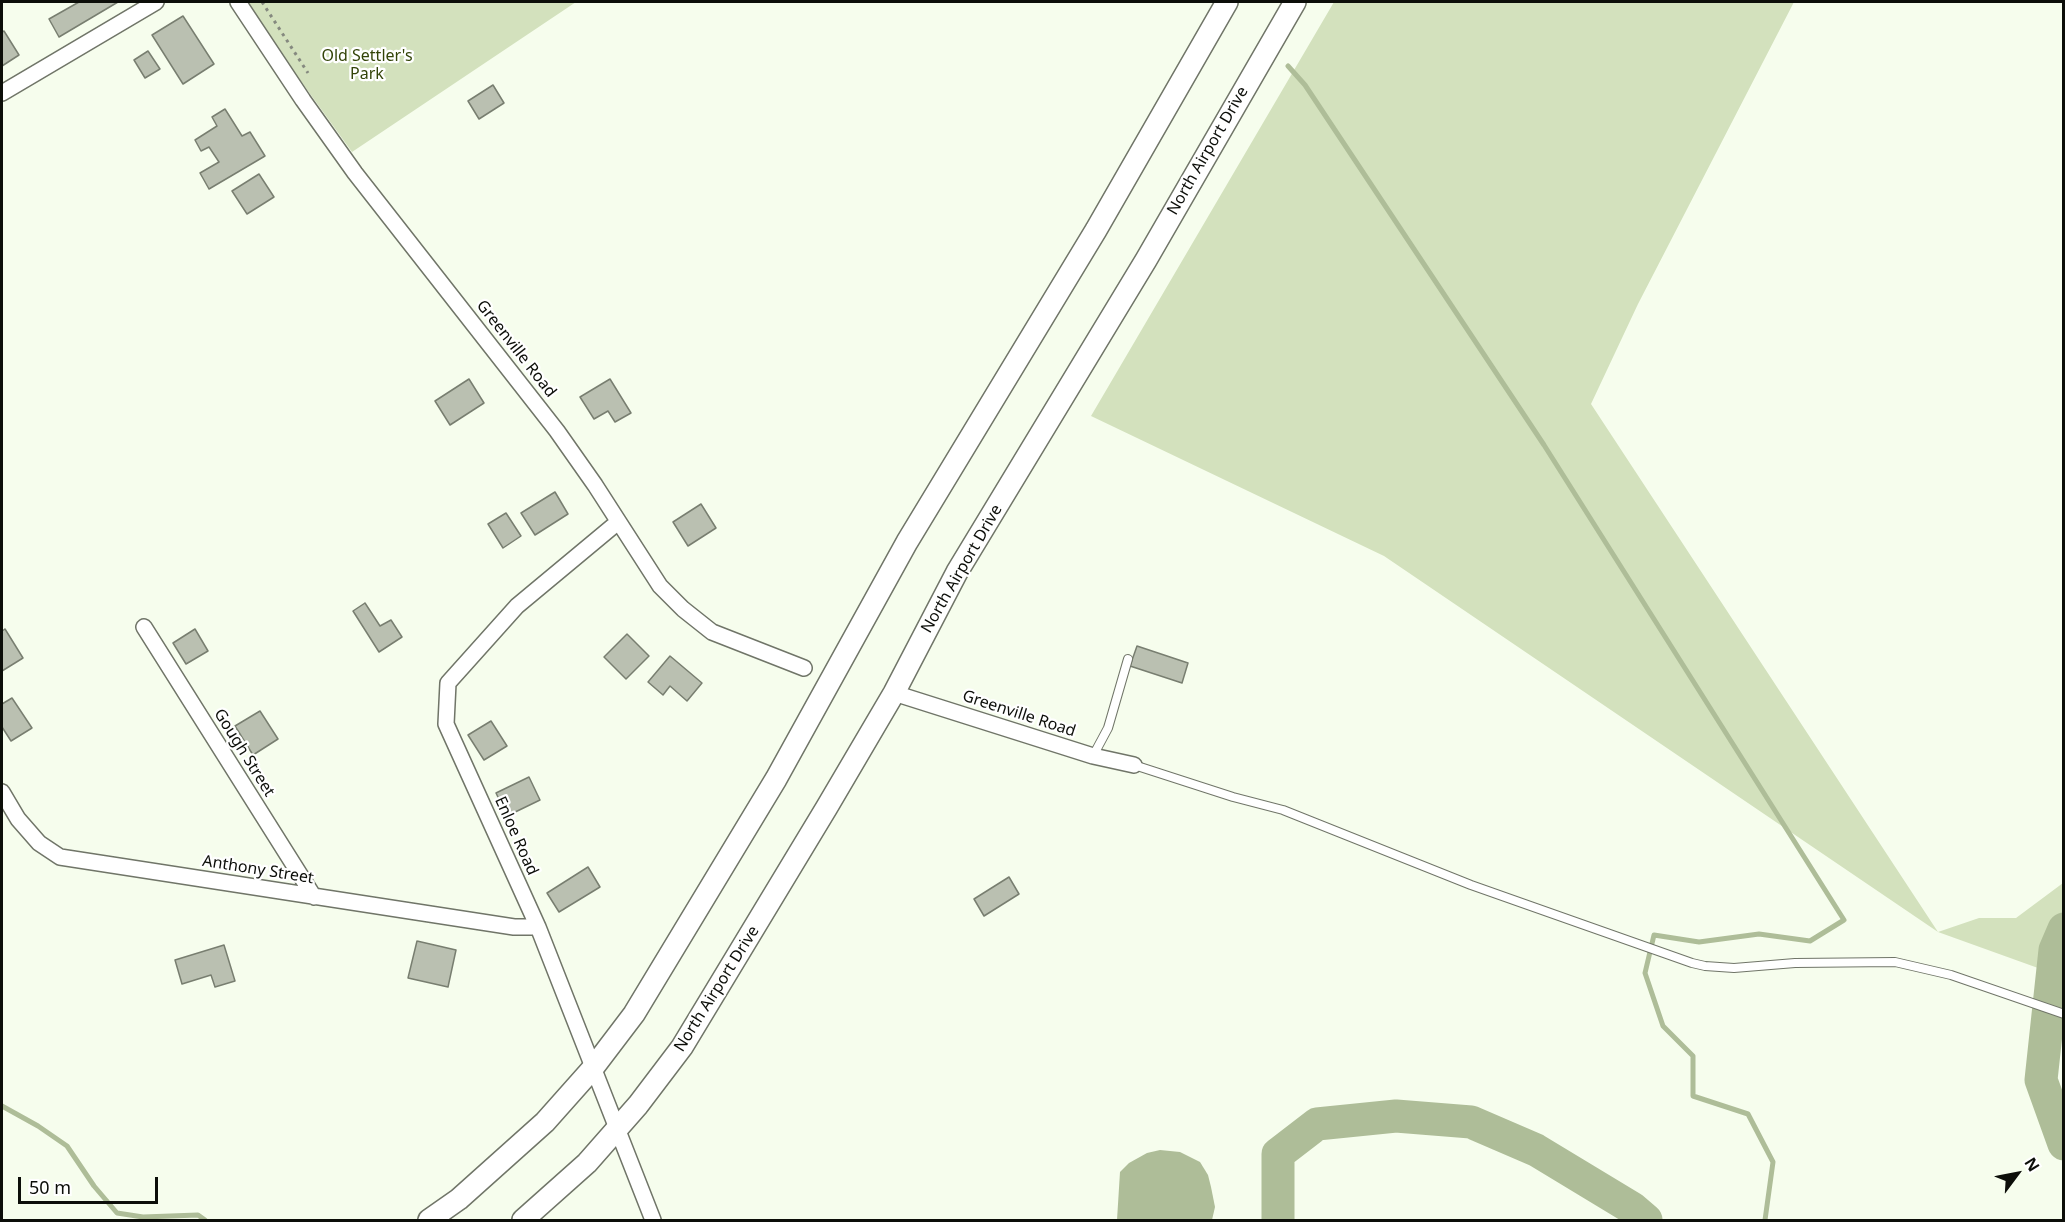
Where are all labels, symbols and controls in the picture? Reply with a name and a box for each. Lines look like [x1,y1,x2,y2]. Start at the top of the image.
park label: Old Settler's Park [321,46,413,84]
street label: North Airport Drive [1163,83,1253,219]
street label: Greenville Road [472,297,560,401]
street label: North Airport Drive [917,501,1007,637]
street label: Greenville Road [960,687,1078,741]
street label: Gough Street [209,706,279,800]
street label: Enloe Road [490,794,542,878]
street label: Anthony Street [201,852,315,888]
street label: North Airport Drive [670,922,764,1056]
north arrow [1987,1144,2047,1204]
text: N [2019,1153,2045,1176]
scale bar [21,1165,160,1203]
text: 50 m [29,1175,71,1199]

